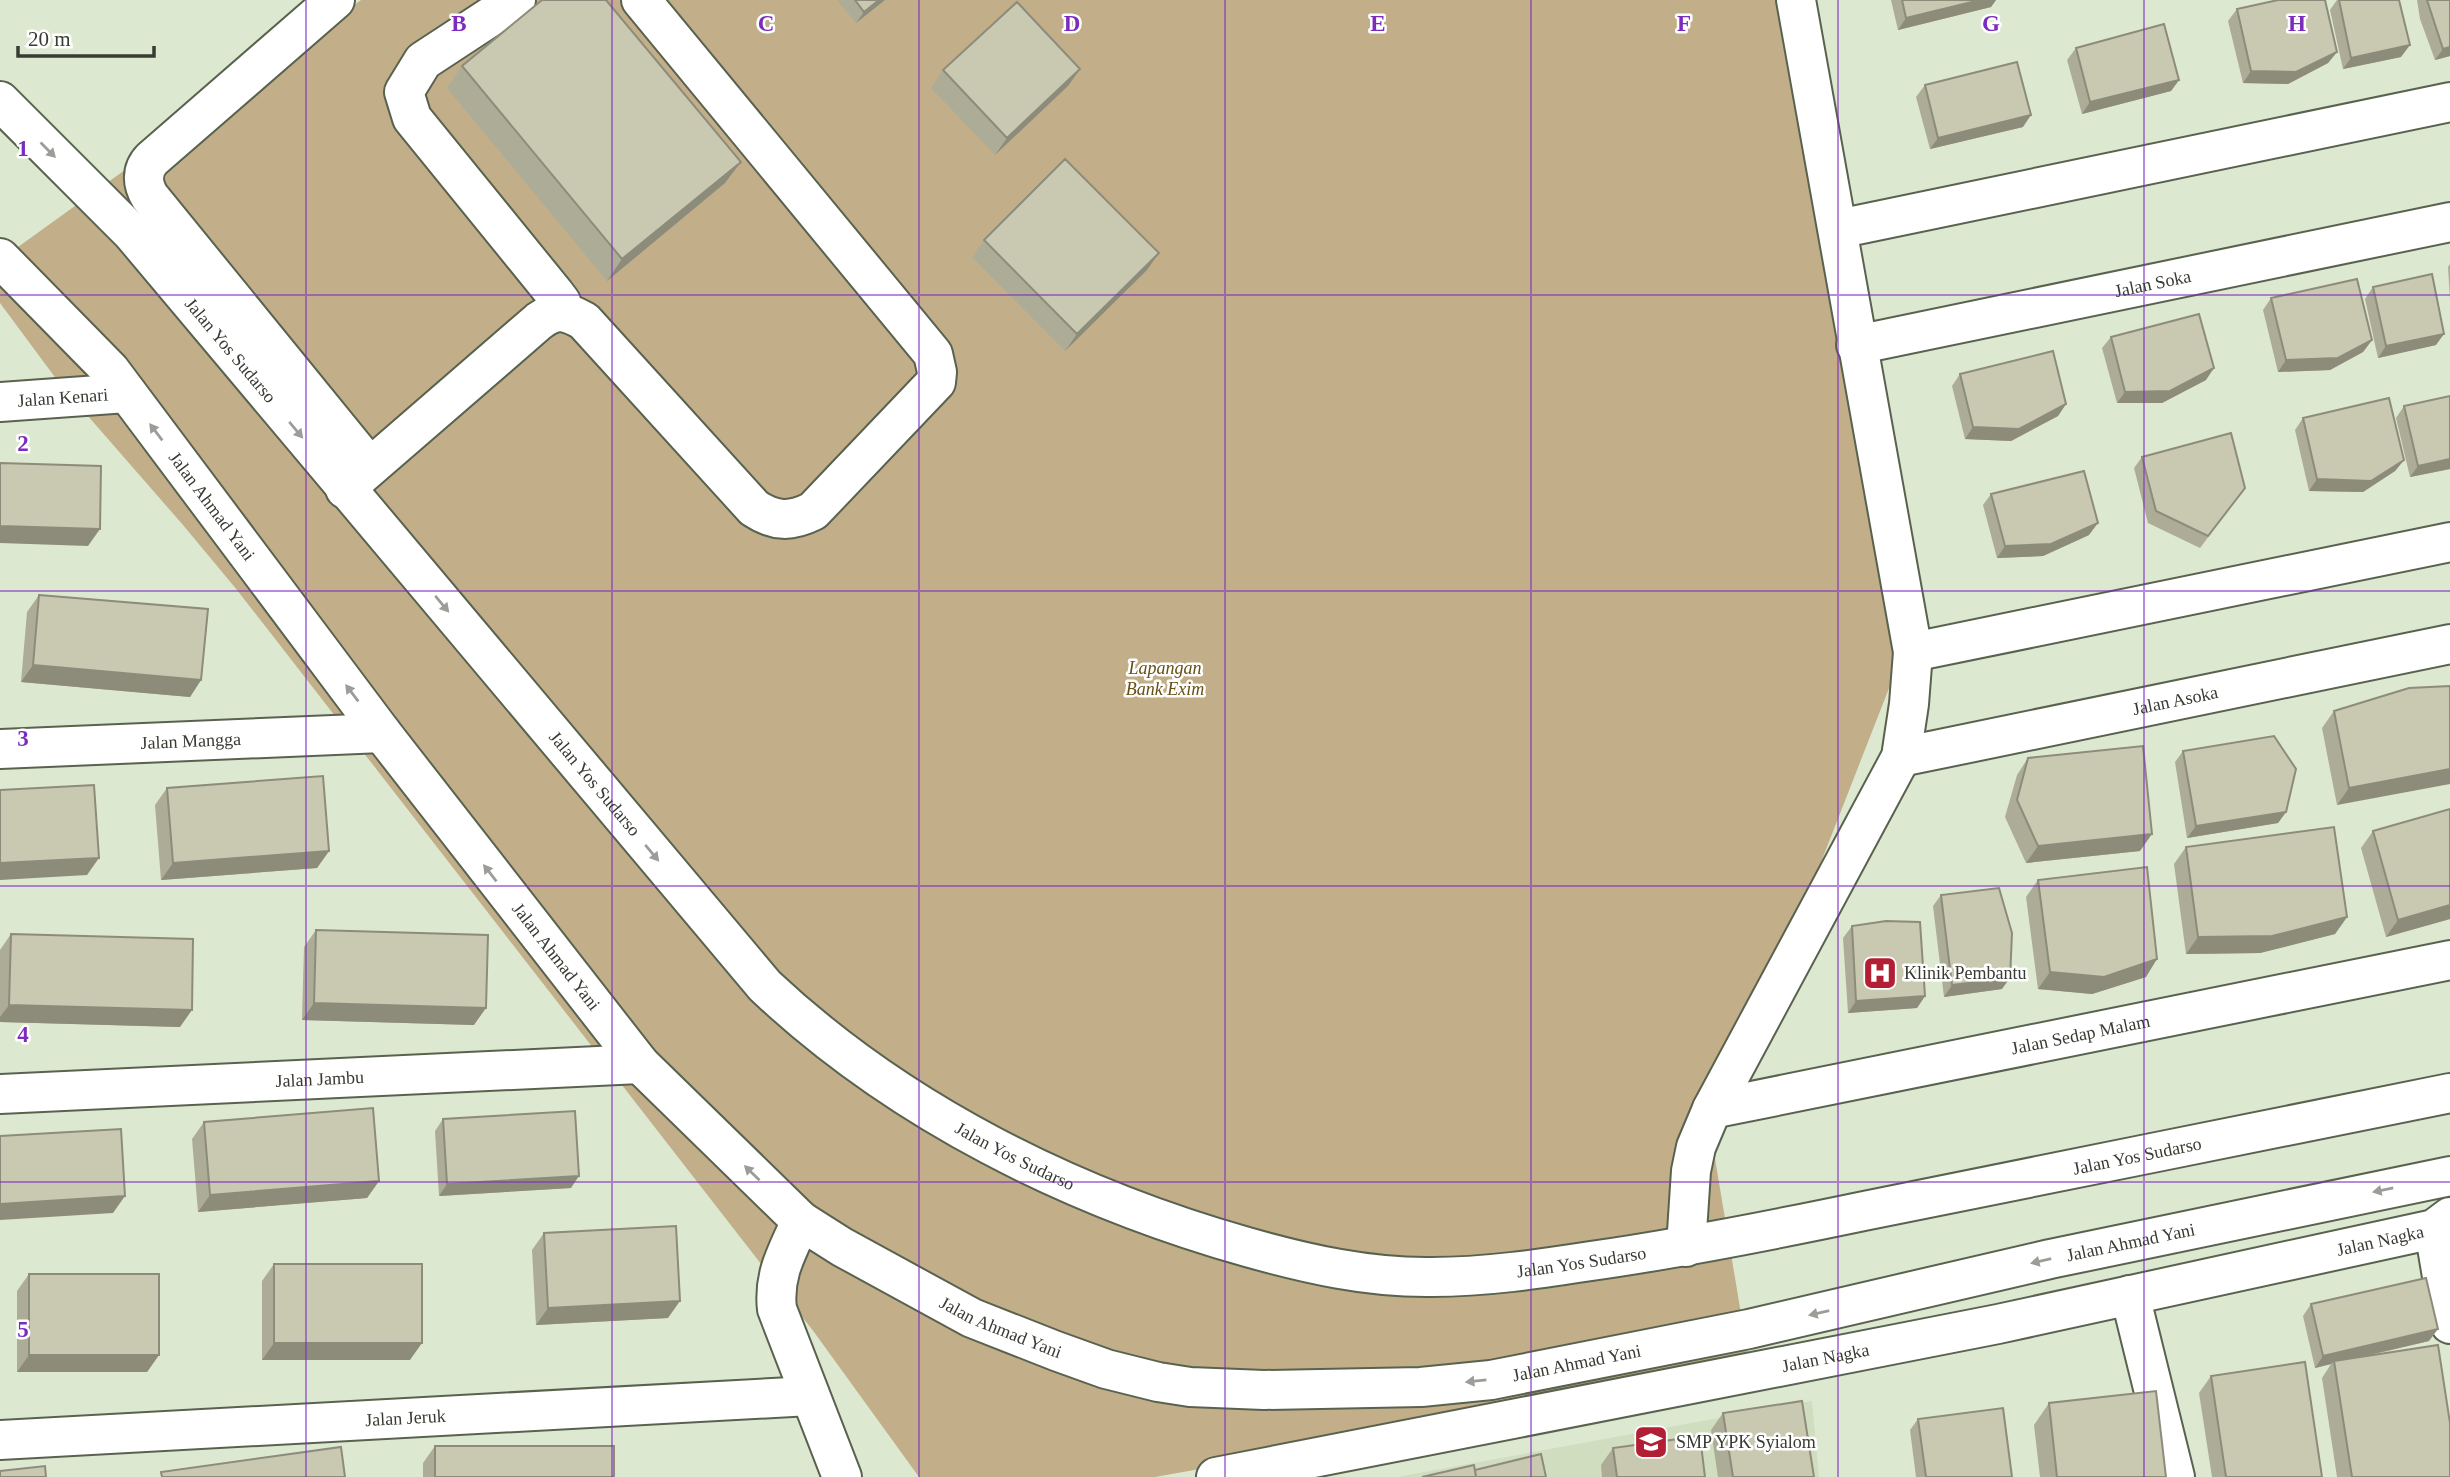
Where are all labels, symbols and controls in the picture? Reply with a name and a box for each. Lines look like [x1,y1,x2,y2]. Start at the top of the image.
text: B [451,11,467,36]
text: C [758,11,774,36]
text: D [1064,11,1080,36]
text: E [1370,11,1386,36]
text: F [1677,11,1691,36]
text: G [1982,11,2000,36]
text: H [2288,11,2306,36]
scale bar [18,14,154,58]
text: 20 m [28,27,71,51]
text: 1 [17,136,29,161]
one-way arrow [40,141,57,158]
street label: Jalan Soka [2113,266,2193,301]
street label: Jalan Yos Sudarso [181,294,280,407]
street label: Jalan Kenari [17,384,109,411]
one-way arrow [288,421,303,438]
one-way arrow [149,423,163,442]
text: 2 [17,431,29,456]
street label: Jalan Ahmad Yani [165,448,259,564]
one-way arrow [434,595,450,613]
park label: Lapangan Bank Exim [1126,658,1204,699]
street label: Jalan Asoka [2131,682,2220,719]
one-way arrow [344,684,359,702]
text: 3 [17,726,29,751]
street label: Jalan Yos Sudarso [545,727,645,840]
street label: Jalan Mangga [140,729,241,753]
one-way arrow [644,844,660,862]
one-way arrow [483,864,498,882]
street label: Jalan Ahmad Yani [508,899,604,1014]
hospital icon: Klinik Pembantu [1861,954,1899,992]
place label: Klinik Pembantu [1904,963,2027,983]
street label: Jalan Sedap Malam [2009,1011,2152,1058]
text: 4 [17,1022,29,1047]
street label: Jalan Jambu [275,1067,364,1091]
street label: Jalan Yos Sudarso [952,1118,1078,1194]
street label: Jalan Yos Sudarso [2071,1133,2203,1179]
one-way arrow [743,1165,760,1182]
one-way arrow [2372,1185,2394,1196]
street label: Jalan Ahmad Yani [2065,1219,2197,1265]
street label: Jalan Nagka [2335,1222,2426,1260]
street label: Jalan Yos Sudarso [1516,1243,1648,1281]
one-way arrow [2029,1256,2051,1267]
street label: Jalan Ahmad Yani [936,1292,1064,1362]
one-way arrow [1808,1307,1830,1318]
text: 5 [17,1317,29,1342]
street label: Jalan Nagka [1780,1339,1871,1376]
street label: Jalan Ahmad Yani [1511,1341,1643,1386]
one-way arrow [1465,1376,1487,1387]
street label: Jalan Jeruk [365,1406,446,1430]
school or university icon: SMP YPK Syialom [1632,1423,1670,1461]
place label: SMP YPK Syialom [1676,1432,1816,1452]

